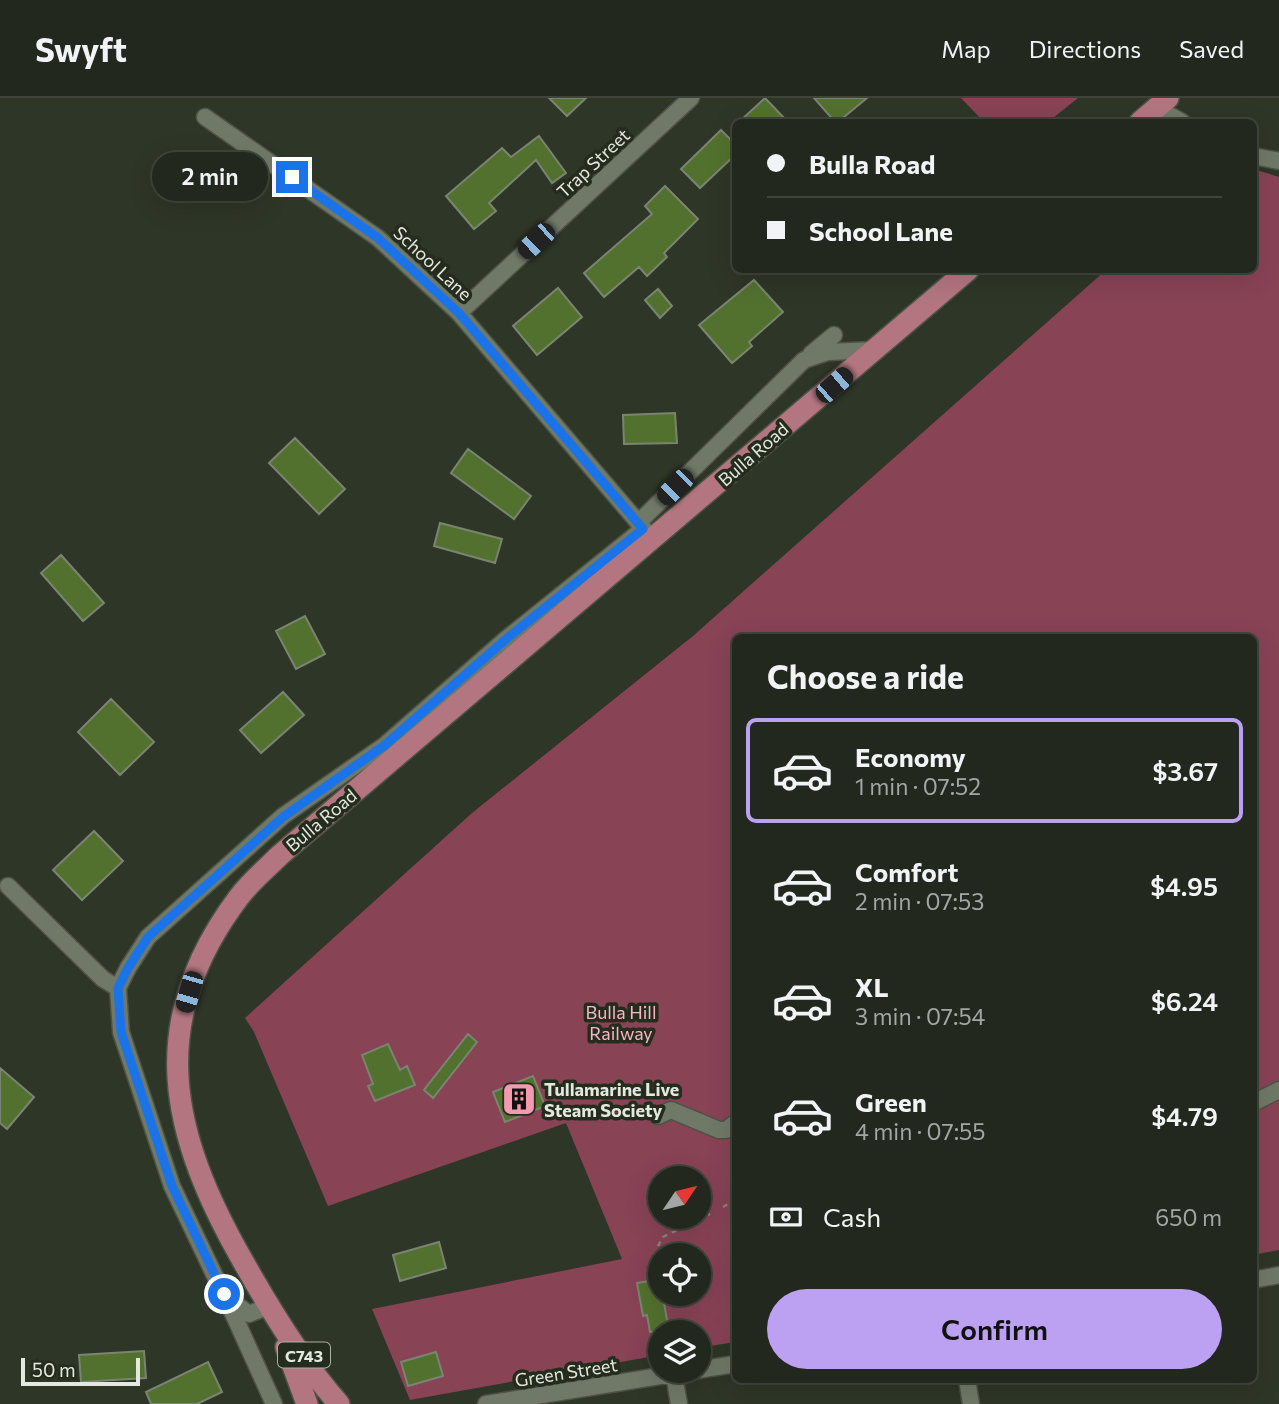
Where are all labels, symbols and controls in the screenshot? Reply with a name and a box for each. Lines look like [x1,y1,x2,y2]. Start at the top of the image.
text: Swyft [35,28,127,69]
text: Map [941,34,991,63]
text: Directions [1029,34,1141,63]
text: Saved [1179,34,1244,63]
street label: Trap Street [552,124,634,202]
text: Bulla Road [809,148,935,179]
callout: 2 min [152,153,268,202]
route end [276,161,308,193]
text: 2 min [182,162,238,190]
text: School Lane [809,215,953,246]
car [514,219,559,263]
street label: School Lane [389,221,477,305]
car [812,363,857,407]
street label: Bulla Road [713,418,793,490]
car [653,465,698,509]
text: Choose a ride [767,656,964,696]
icon: car [771,739,834,802]
text: Economy [855,741,966,772]
text: $3.67 [1152,755,1218,786]
text: 1 min · 07:52 [855,772,981,800]
street label: Bulla Road [281,784,361,856]
icon: car [771,854,834,917]
text: Comfort [855,856,958,887]
text: $4.95 [1150,870,1218,901]
text: 2 min · 07:53 [855,887,984,915]
car [174,969,205,1015]
icon: car [771,969,834,1032]
text: XL [855,971,889,1002]
text: $6.24 [1151,985,1218,1016]
park label: Bulla Hill Railway [586,1001,656,1044]
text: 3 min · 07:54 [855,1002,985,1030]
place label: Tullamarine Live Steam Society [544,1078,679,1121]
building icon: Tullamarine Live Steam Society [500,1080,538,1118]
icon: car [771,1084,834,1147]
text: Green [855,1086,927,1117]
text: $4.79 [1151,1100,1218,1131]
text: 4 min · 07:55 [855,1117,986,1145]
north arrow [648,1166,710,1228]
map controls [648,1166,711,1383]
icon: cash [767,1198,805,1236]
text: Cash [823,1201,881,1232]
text: 650 m [1155,1203,1222,1231]
button: locate [648,1243,711,1306]
route start [208,1278,240,1310]
button: Confirm [767,1289,1222,1369]
button: layers [648,1320,711,1383]
road number: C743 [278,1343,330,1368]
street label: Green Street [513,1353,619,1391]
scale bar [21,1355,140,1387]
text: 50 m [32,1358,76,1381]

